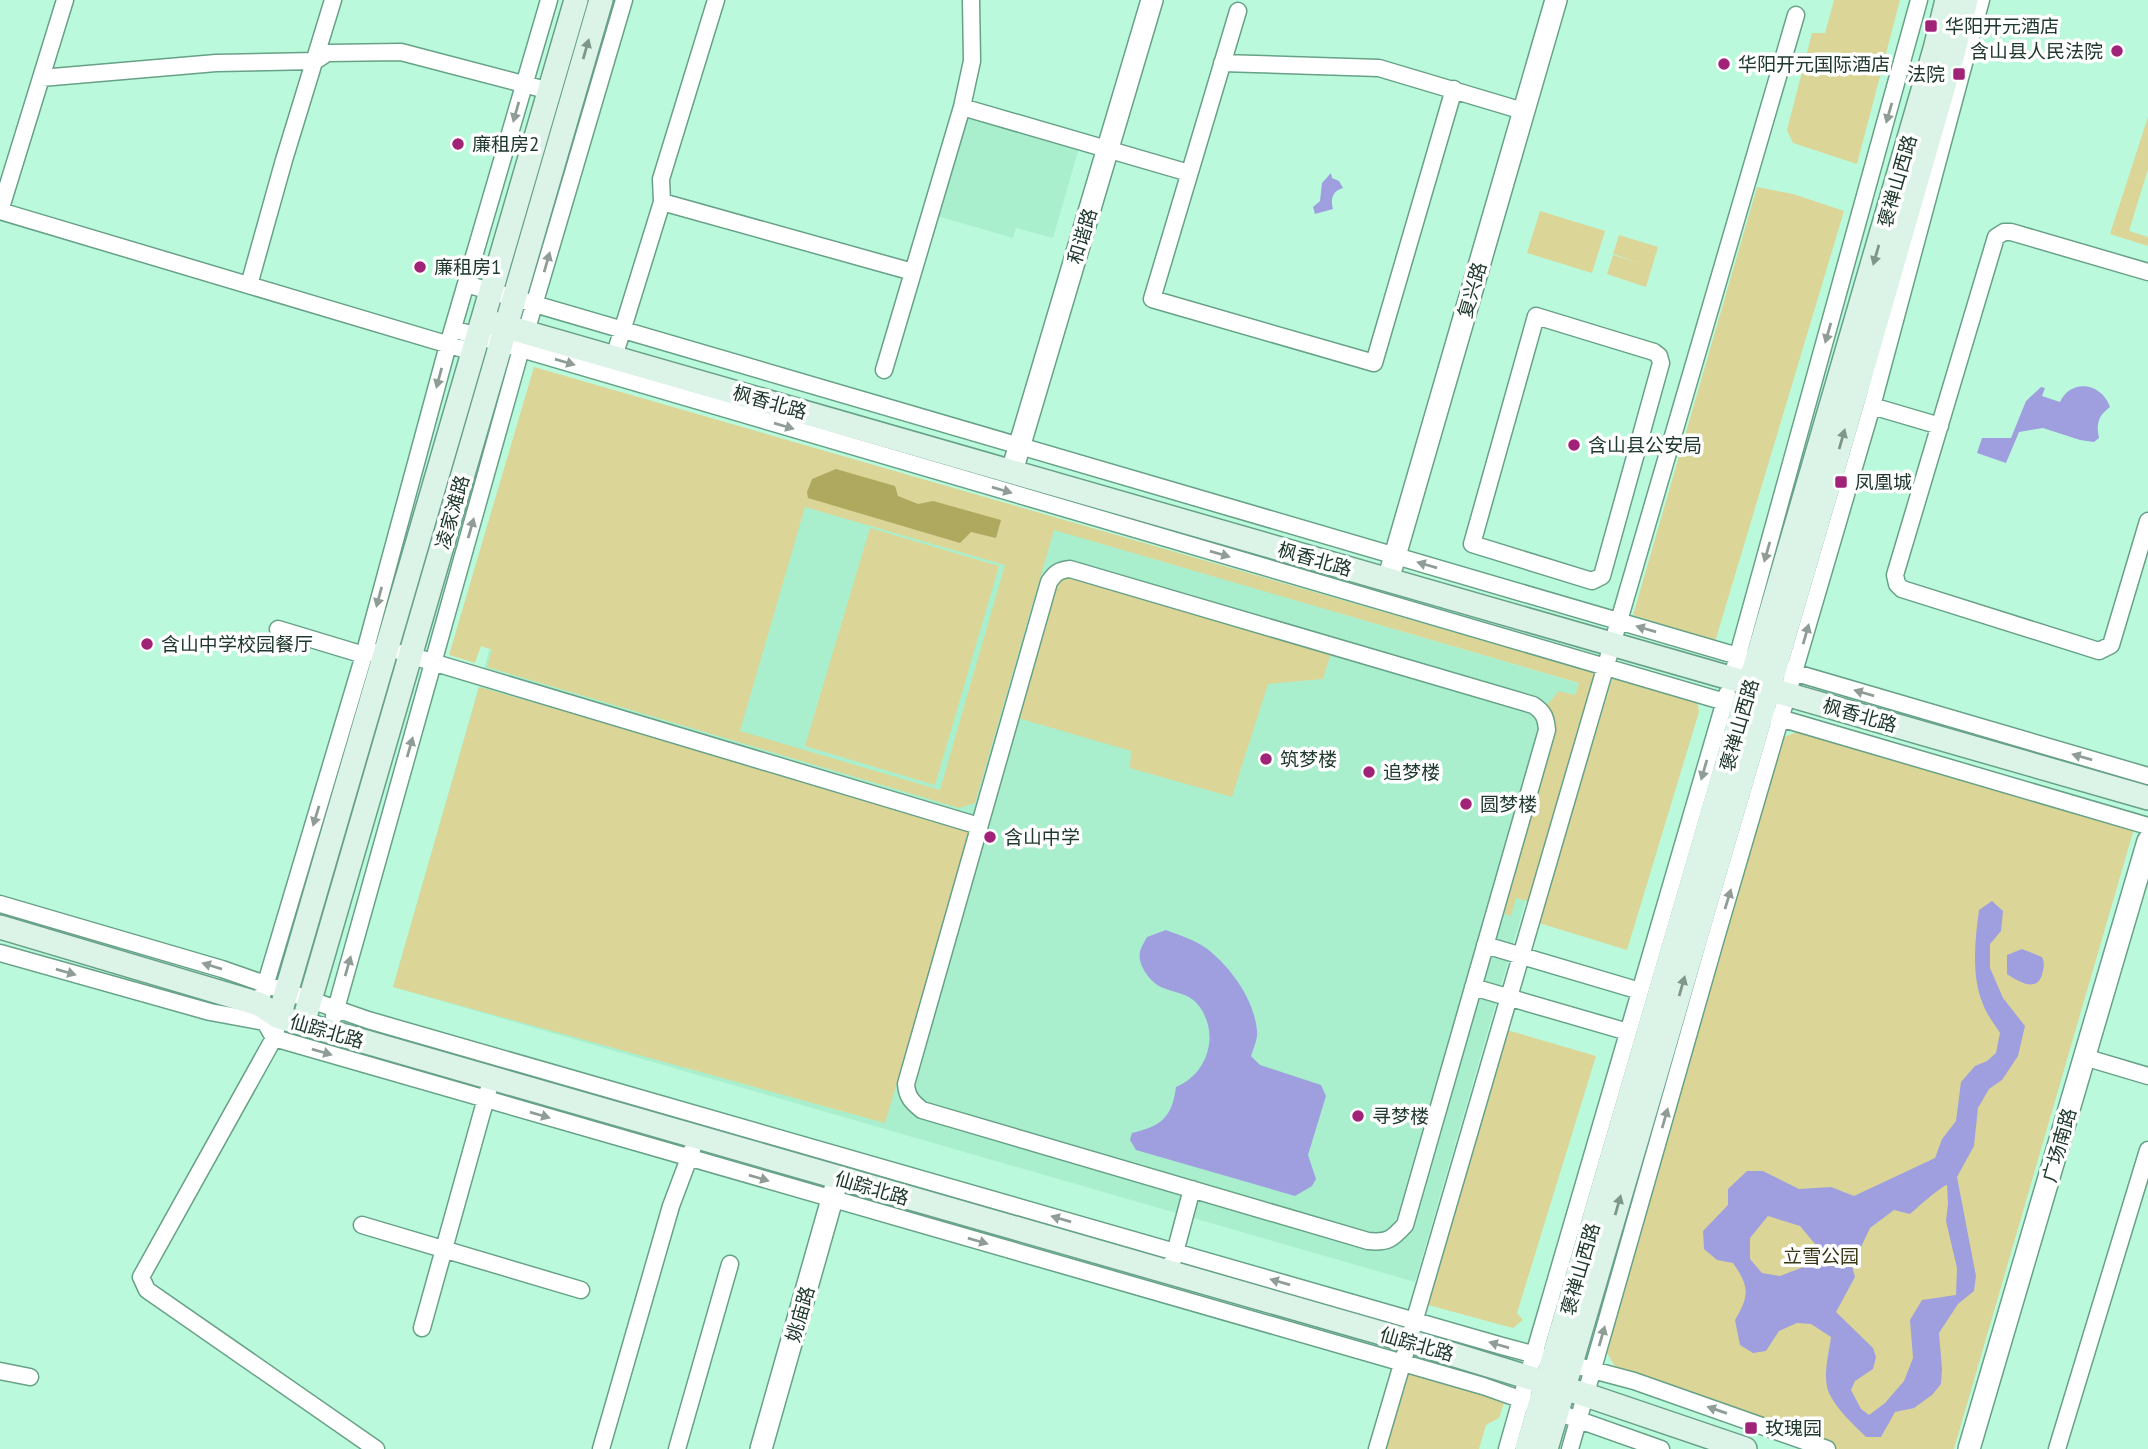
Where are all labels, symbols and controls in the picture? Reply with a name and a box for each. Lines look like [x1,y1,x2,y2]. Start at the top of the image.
place label: 华阳开元酒店 [1945,14,2059,38]
marker: 华阳开元酒店 [1923,18,1939,34]
one-way arrow [582,38,592,59]
place label: 含山县人民法院 [1970,39,2103,63]
marker: 含山县人民法院 [2109,43,2125,59]
place label: 华阳开元国际酒店 [1738,52,1890,76]
marker: 华阳开元国际酒店 [1716,56,1732,72]
place label: 法院 [1907,62,1945,86]
marker: 法院 [1951,66,1967,82]
one-way arrow [511,102,521,123]
one-way arrow [1883,103,1893,124]
place label: 廉租房2 [472,132,539,156]
street label: 褒禅山西路 [1872,132,1922,230]
marker: 廉租房2 [450,136,466,152]
street label: 和谐路 [1062,205,1102,267]
one-way arrow [1870,244,1881,266]
one-way arrow [542,252,552,273]
place label: 廉租房1 [434,255,501,279]
marker: 廉租房1 [412,259,428,275]
street label: 复兴路 [1453,259,1491,321]
one-way arrow [1822,322,1832,343]
one-way arrow [555,357,576,367]
one-way arrow [433,367,444,389]
street label: 枫香北路 [730,380,810,424]
one-way arrow [773,421,794,431]
one-way arrow [1838,428,1848,449]
place label: 含山县公安局 [1588,433,1702,457]
marker: 含山县公安局 [1566,437,1582,453]
place label: 凤凰城 [1855,470,1912,494]
street label: 凌家滩路 [430,472,474,552]
marker: 凤凰城 [1833,474,1849,490]
one-way arrow [992,485,1013,495]
one-way arrow [467,518,477,539]
street label: 枫香北路 [1275,537,1355,581]
one-way arrow [1761,541,1771,562]
one-way arrow [1210,549,1231,559]
one-way arrow [1417,560,1438,570]
one-way arrow [373,587,384,609]
one-way arrow [1802,623,1812,644]
one-way arrow [1635,624,1656,634]
place label: 含山中学校园餐厅 [161,632,313,656]
marker: 含山中学校园餐厅 [139,636,155,652]
street label: 褒禅山西路 [1714,676,1764,774]
one-way arrow [1853,688,1874,698]
street label: 枫香北路 [1820,693,1900,737]
one-way arrow [405,737,415,758]
place label: 筑梦楼 [1280,747,1337,771]
marker: 筑梦楼 [1258,751,1274,767]
one-way arrow [2072,752,2093,762]
place label: 追梦楼 [1383,760,1440,784]
one-way arrow [1699,760,1709,781]
marker: 追梦楼 [1361,764,1377,780]
place label: 圆梦楼 [1480,792,1537,816]
marker: 圆梦楼 [1458,796,1474,812]
one-way arrow [310,806,320,827]
place label: 含山中学 [1004,825,1080,849]
marker: 含山中学 [982,829,998,845]
one-way arrow [1723,888,1733,909]
one-way arrow [343,955,353,976]
one-way arrow [201,961,222,971]
one-way arrow [55,967,77,978]
one-way arrow [1678,976,1688,997]
street label: 仙踪北路 [287,1009,367,1053]
one-way arrow [311,1047,333,1058]
place label: 寻梦楼 [1372,1104,1429,1128]
street label: 广场南路 [2037,1105,2081,1185]
one-way arrow [1660,1106,1671,1128]
marker: 寻梦楼 [1350,1108,1366,1124]
one-way arrow [530,1110,551,1120]
street label: 仙踪北路 [832,1166,912,1210]
one-way arrow [749,1173,770,1183]
one-way arrow [1614,1194,1624,1215]
one-way arrow [1051,1214,1072,1224]
street label: 褒禅山西路 [1555,1220,1605,1318]
one-way arrow [967,1236,988,1246]
park label: 立雪公园 [1783,1244,1859,1268]
one-way arrow [1269,1277,1290,1287]
street label: 姚庙路 [781,1283,819,1345]
street label: 仙踪北路 [1377,1322,1457,1366]
one-way arrow [1598,1326,1608,1347]
one-way arrow [1488,1339,1510,1350]
one-way arrow [1706,1404,1727,1415]
place label: 玫瑰园 [1765,1416,1822,1440]
marker: 玫瑰园 [1743,1420,1759,1436]

